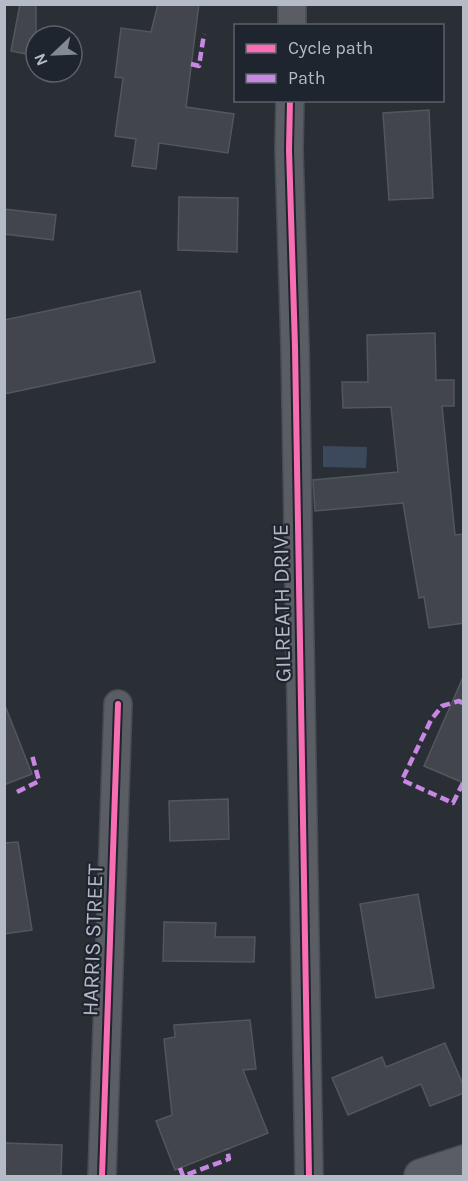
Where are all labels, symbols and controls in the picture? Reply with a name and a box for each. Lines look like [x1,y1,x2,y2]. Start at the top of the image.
north arrow [24,24,84,84]
legend [234,24,444,102]
text: Cycle path [288,37,373,59]
text: N [30,51,52,69]
text: Path [288,67,326,89]
street label: GILREATH DRIVE [268,524,296,682]
street label: HARRIS STREET [77,863,109,1017]

